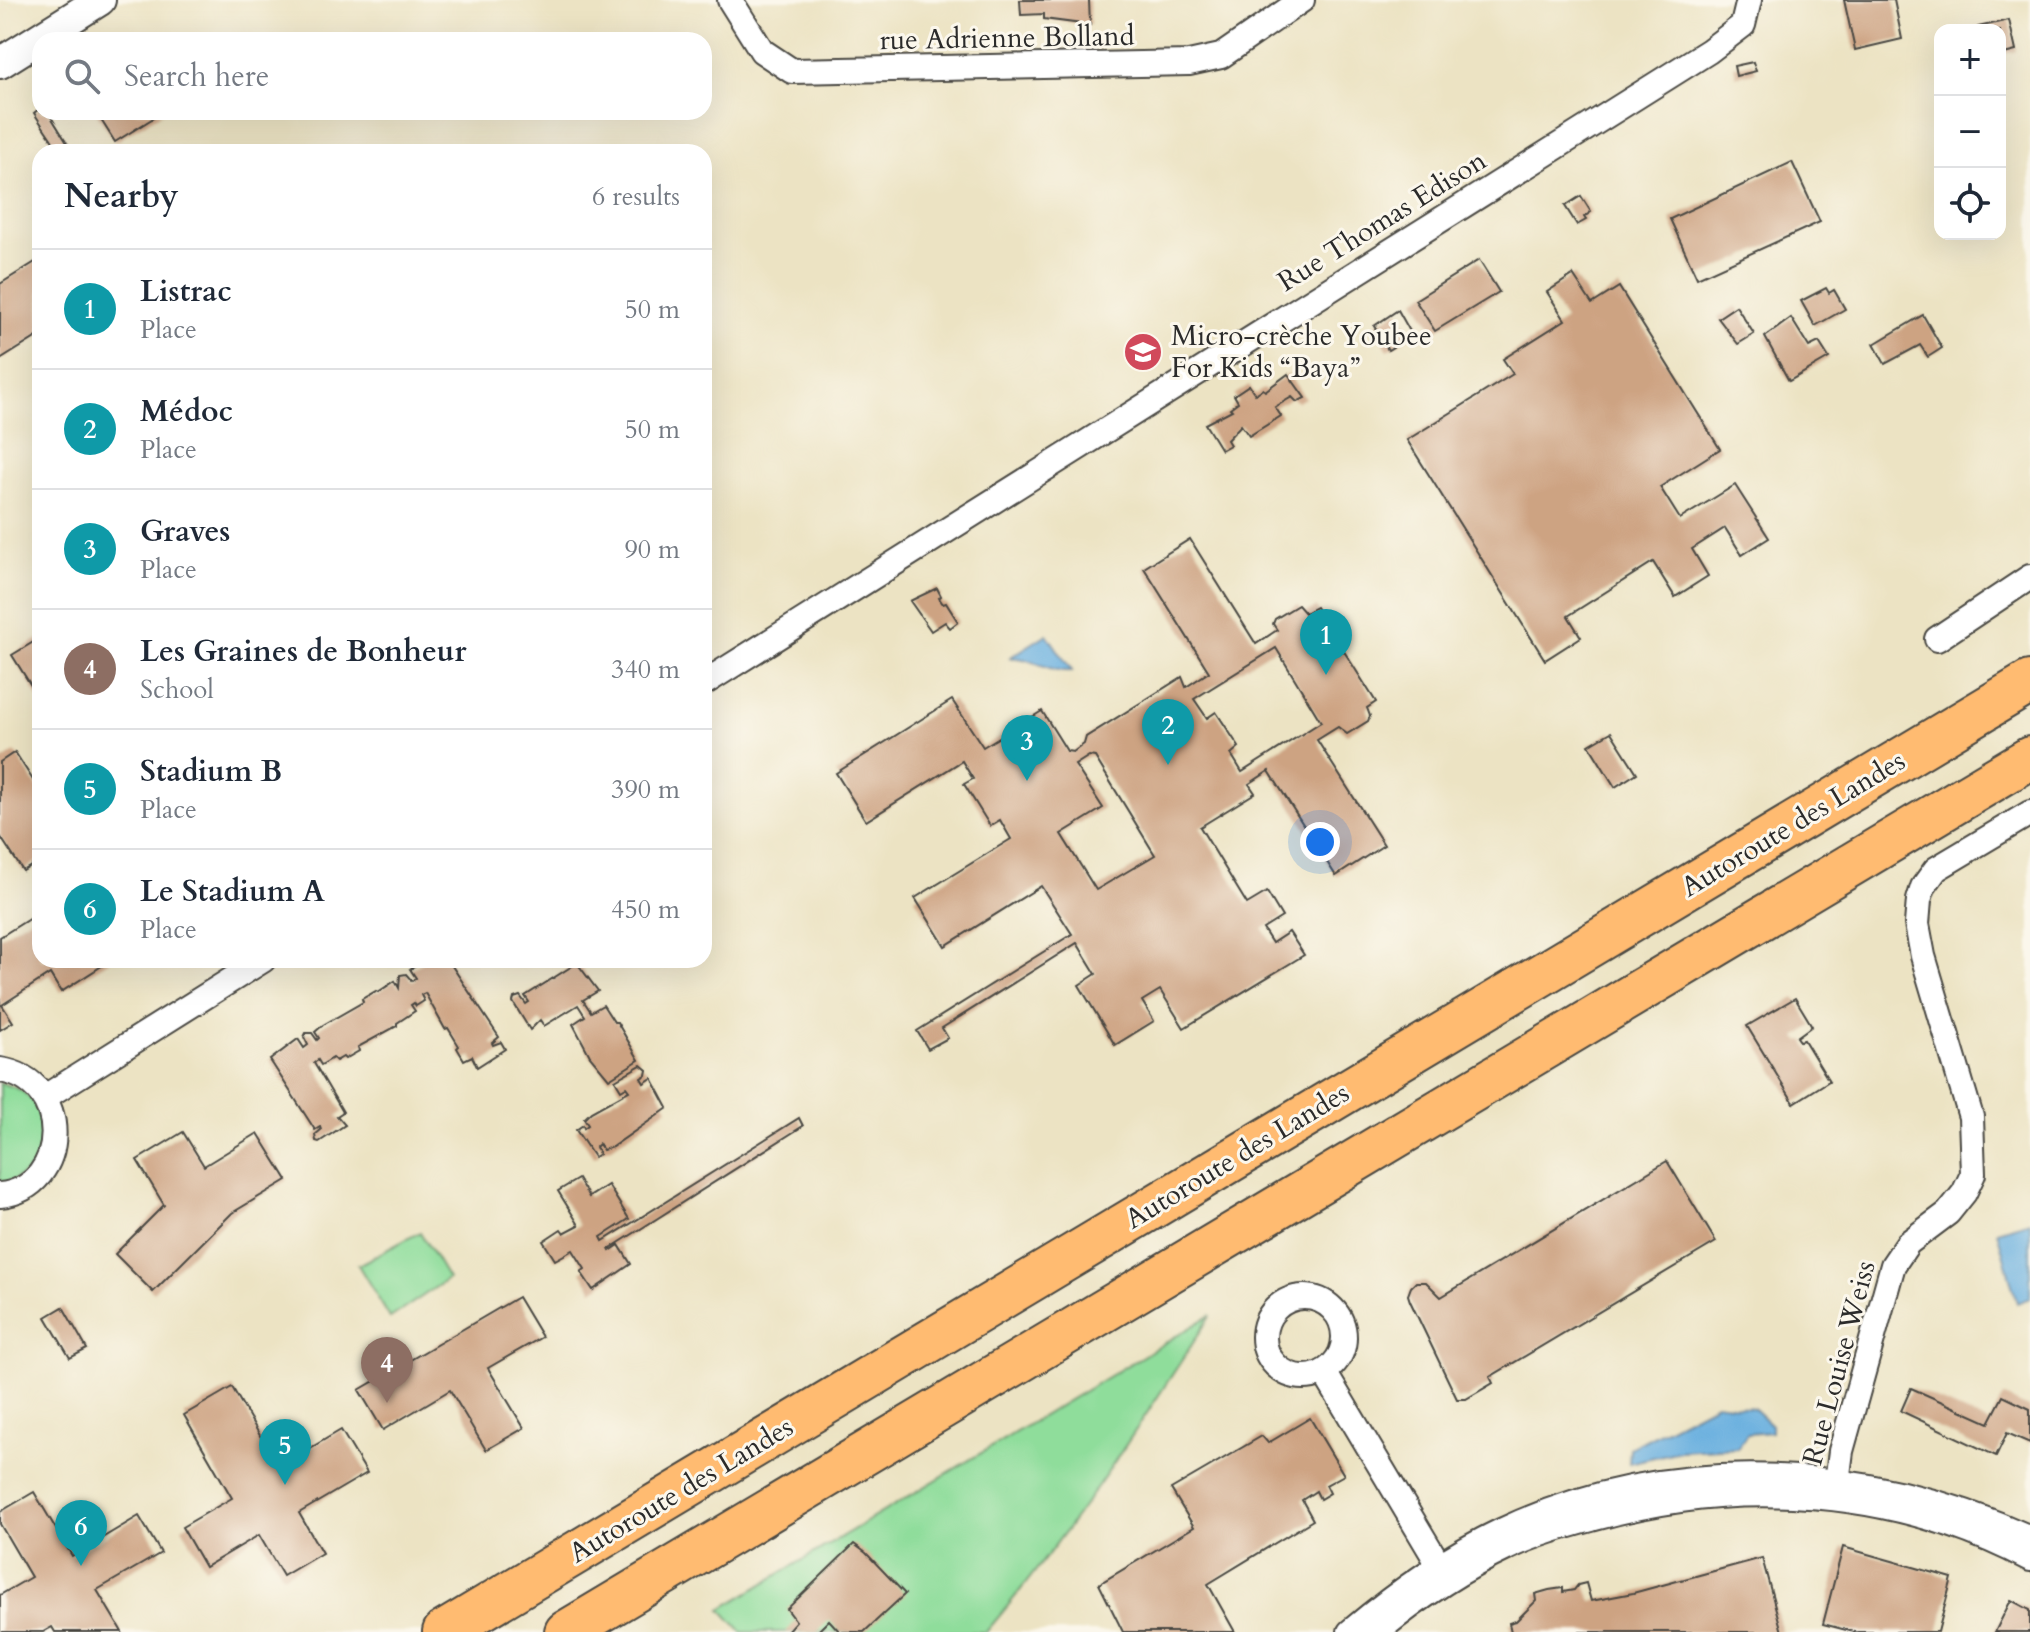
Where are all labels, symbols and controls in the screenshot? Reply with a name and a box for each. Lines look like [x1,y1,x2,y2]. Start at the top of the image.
street label: rue Adrienne Bolland [879,17,1135,59]
map controls [1934,24,2006,240]
button: + [1934,24,2006,96]
search box [32,32,712,120]
icon: search [60,54,104,98]
text: Search here [124,56,269,97]
button: − [1934,96,2006,168]
street label: Rue Thomas Edison [1271,141,1494,300]
button: locate [1934,168,2006,240]
text: Nearby [64,173,179,219]
text: 6 results [592,179,680,214]
text: Listrac [140,271,232,312]
text: 1 [83,292,97,327]
text: 50 m [624,292,680,327]
text: Place [140,312,197,347]
place label: Micro-crèche Youbee For Kids “Baya” [1171,317,1432,387]
school or university icon: Micro-crèche Youbee For Kids “Baya” [1122,331,1164,373]
text: Médoc [140,391,233,432]
text: 2 [83,412,97,447]
text: 50 m [624,412,680,447]
text: Place [140,432,197,467]
text: Graves [140,511,230,552]
text: 3 [83,532,97,567]
text: 90 m [624,532,680,567]
text: Place [140,552,197,587]
pin: 1 [1300,609,1352,675]
text: Les Graines de Bonheur [140,631,466,672]
text: 4 [83,652,97,687]
text: 340 m [611,652,680,687]
text: School [140,672,214,707]
pin: 2 [1142,699,1194,765]
pin: 3 [1001,715,1053,781]
street label: Autoroute des Landes [1674,742,1912,906]
text: Stadium B [140,751,282,792]
text: 5 [83,772,97,807]
text: 390 m [611,772,680,807]
text: Place [140,792,197,827]
your location [1300,822,1340,862]
text: Le Stadium A [140,871,325,912]
text: 6 [83,892,97,927]
text: 450 m [611,892,680,927]
text: Place [140,912,197,947]
street label: Autoroute des Landes [1118,1074,1356,1238]
street label: Rue Louise Weiss [1793,1257,1885,1469]
pin: 4 [361,1337,413,1403]
street label: Autoroute des Landes [562,1408,800,1572]
pin: 5 [259,1419,311,1485]
pin: 6 [55,1500,107,1566]

